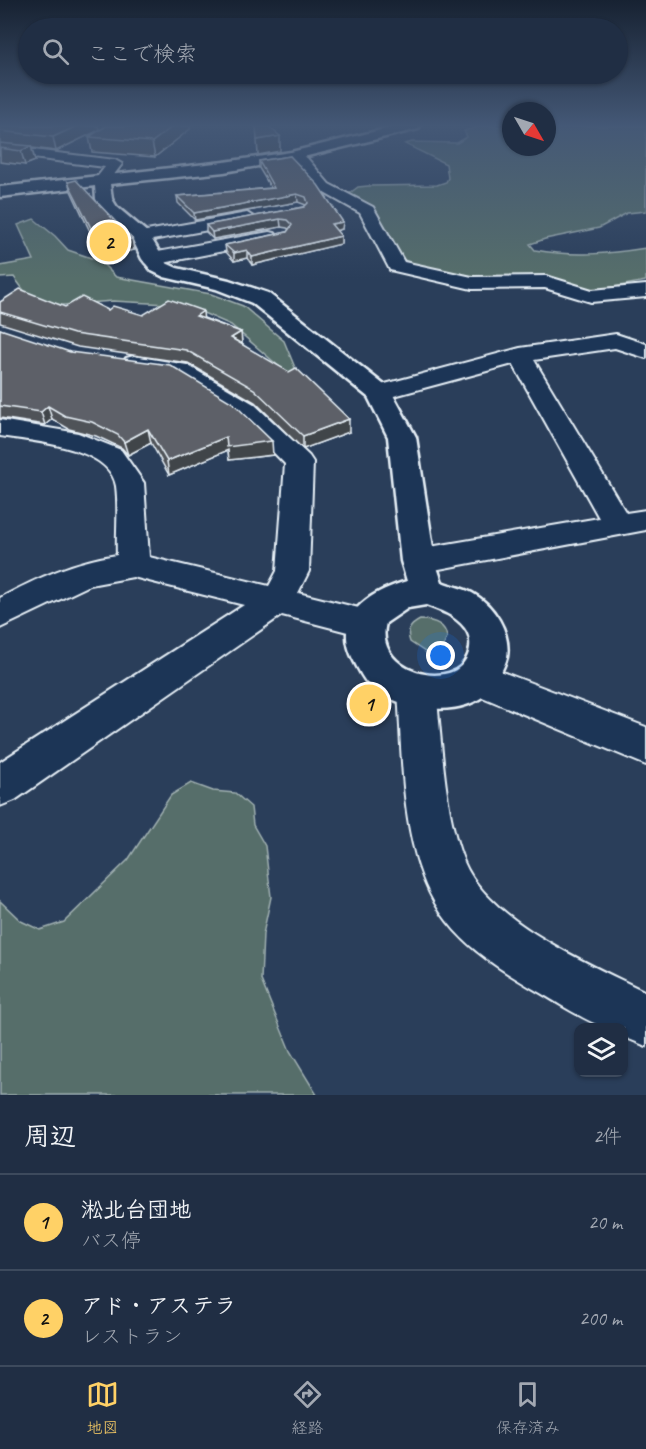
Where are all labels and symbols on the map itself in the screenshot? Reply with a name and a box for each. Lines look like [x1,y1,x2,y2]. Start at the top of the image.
north arrow [502,102,556,156]
pin: 2 [90,220,128,264]
your location [426,641,455,670]
pin: 1 [350,682,388,726]

